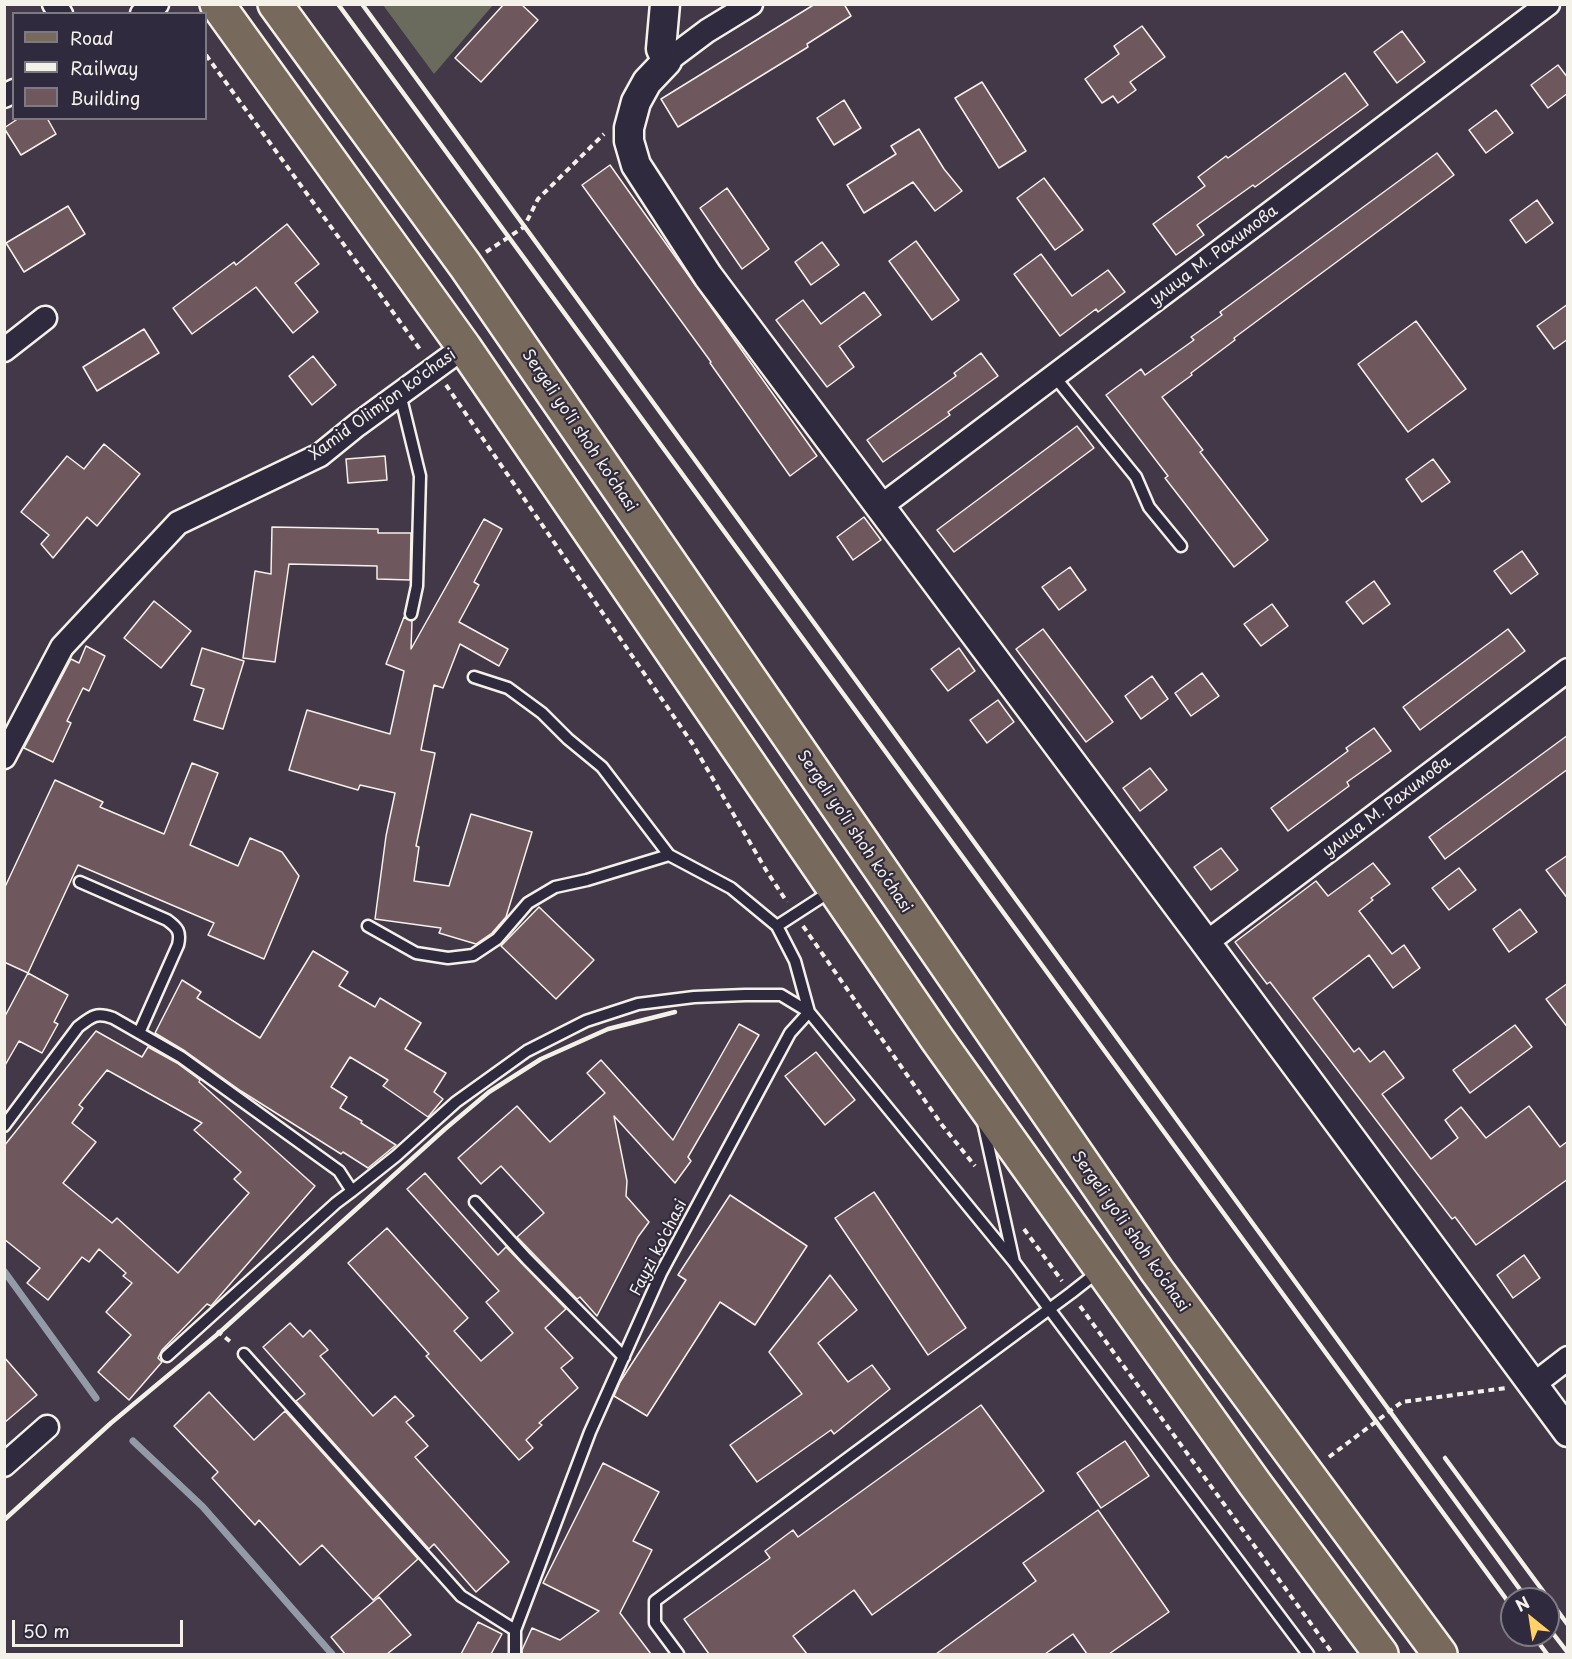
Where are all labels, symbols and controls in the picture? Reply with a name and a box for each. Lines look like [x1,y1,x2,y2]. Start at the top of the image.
legend [12,12,207,120]
text: Road [70,24,114,51]
text: Railway [70,54,138,81]
text: Building [70,84,140,111]
street label: улица М. Рахимова [1146,202,1282,310]
street label: Xamid Olimjon ko'chasi [306,345,460,465]
street label: Sergeli yo‘li shoh ko‘chasi [517,346,641,516]
street label: Sergeli yo‘li shoh ko‘chasi [792,747,916,917]
street label: улица М. Рахимова [1319,753,1455,861]
street label: Sergeli yo‘li shoh ko‘chasi [1067,1148,1193,1316]
street label: Fayzi ko'chasi [626,1197,692,1299]
north arrow [1500,1587,1560,1647]
text: N [1511,1590,1533,1617]
scale bar [15,1608,186,1646]
text: 50 m [23,1617,70,1644]

